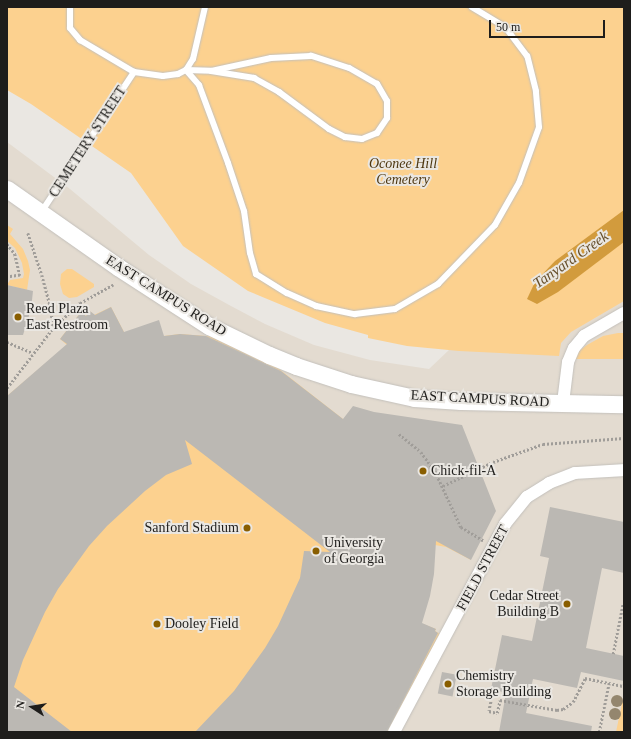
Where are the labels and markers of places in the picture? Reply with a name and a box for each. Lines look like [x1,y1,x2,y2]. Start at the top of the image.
place label: Reed Plaza East Restroom [26,301,108,334]
marker: Reed Plaza East Restroom [13,312,23,322]
place label: Chick-fil-A [431,463,496,479]
marker: Chick-fil-A [418,466,428,476]
place label: Sanford Stadium [145,520,239,536]
marker: Sanford Stadium [242,523,252,533]
place label: University of Georgia [324,535,384,568]
marker: University of Georgia [311,546,321,556]
place label: Cedar Street Building B [489,588,559,620]
marker: Cedar Street Building B [562,599,572,609]
place label: Dooley Field [165,616,238,632]
marker: Dooley Field [152,619,162,629]
place label: Chemistry Storage Building [456,668,551,700]
marker: Chemistry Storage Building [443,679,453,689]

